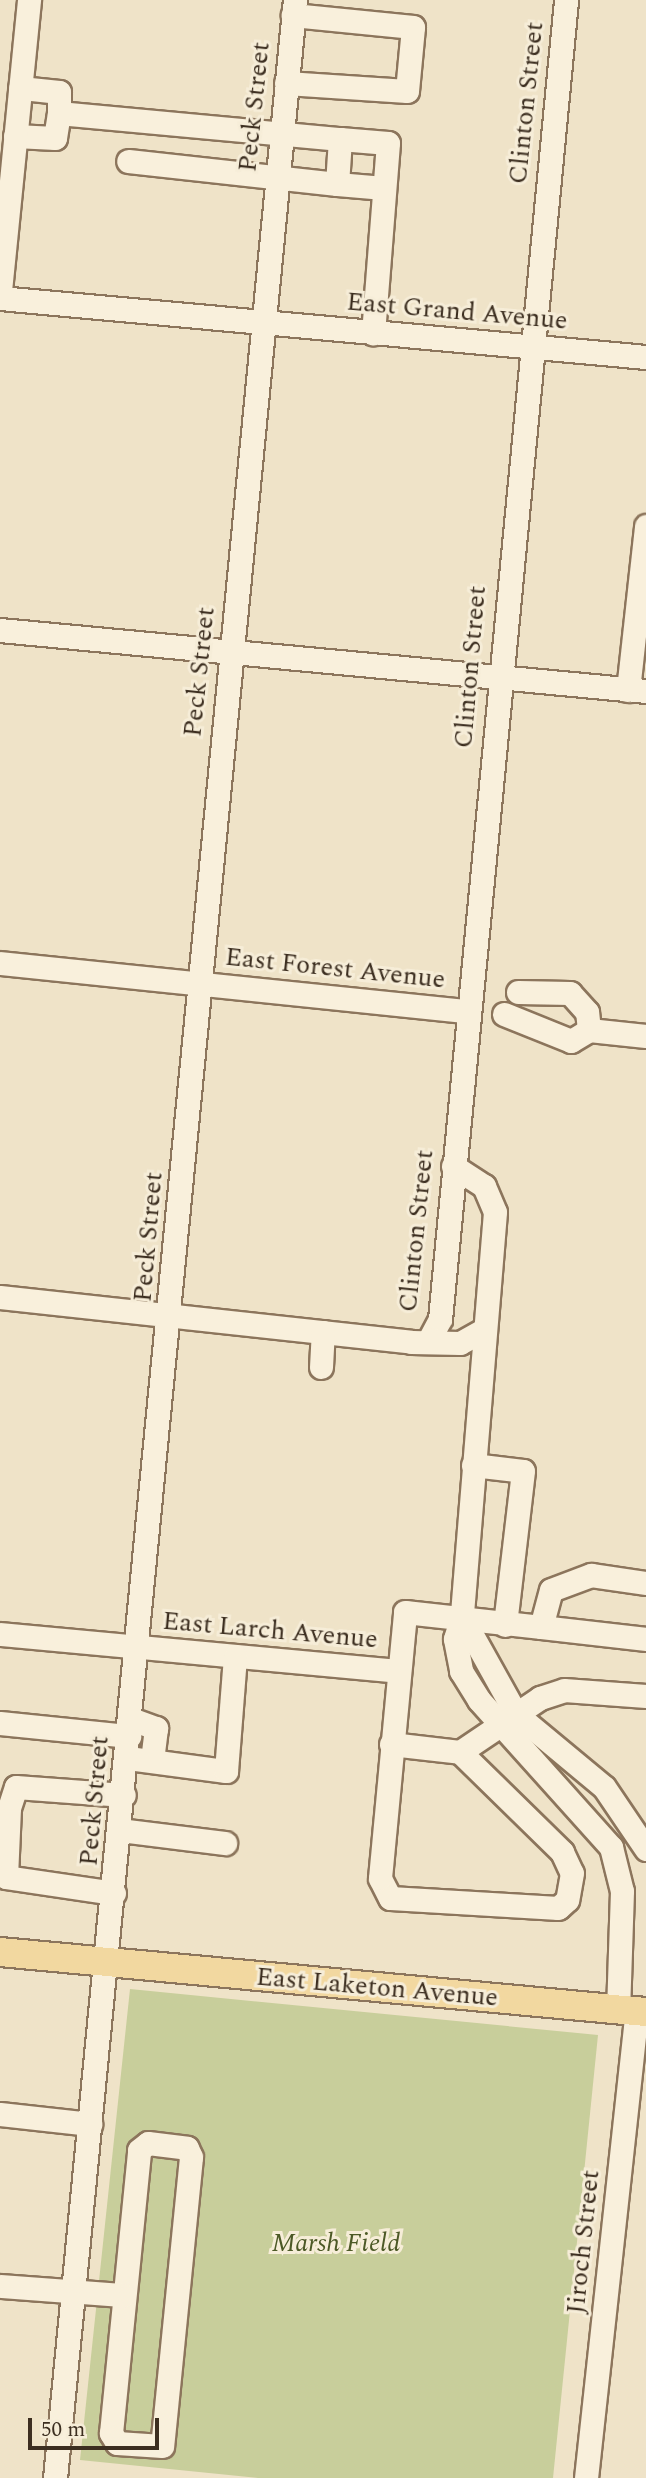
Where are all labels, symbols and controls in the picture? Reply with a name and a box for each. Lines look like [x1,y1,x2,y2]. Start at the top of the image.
street label: Clinton Street [503,20,551,186]
street label: Peck Street [233,41,277,173]
street label: East Grand Avenue [345,287,569,337]
street label: Clinton Street [448,585,494,749]
street label: Peck Street [178,606,222,738]
street label: East Forest Avenue [223,942,447,996]
street label: Clinton Street [393,1148,441,1314]
street label: Peck Street [128,1171,170,1303]
street label: East Larch Avenue [161,1606,379,1656]
street label: Peck Street [74,1735,116,1867]
street label: East Laketon Avenue [255,1962,499,2014]
street label: Jiroch Street [561,2168,607,2316]
park label: Marsh Field [272,2228,400,2260]
scale bar [32,2404,163,2448]
text: 50 m [41,2414,85,2446]

